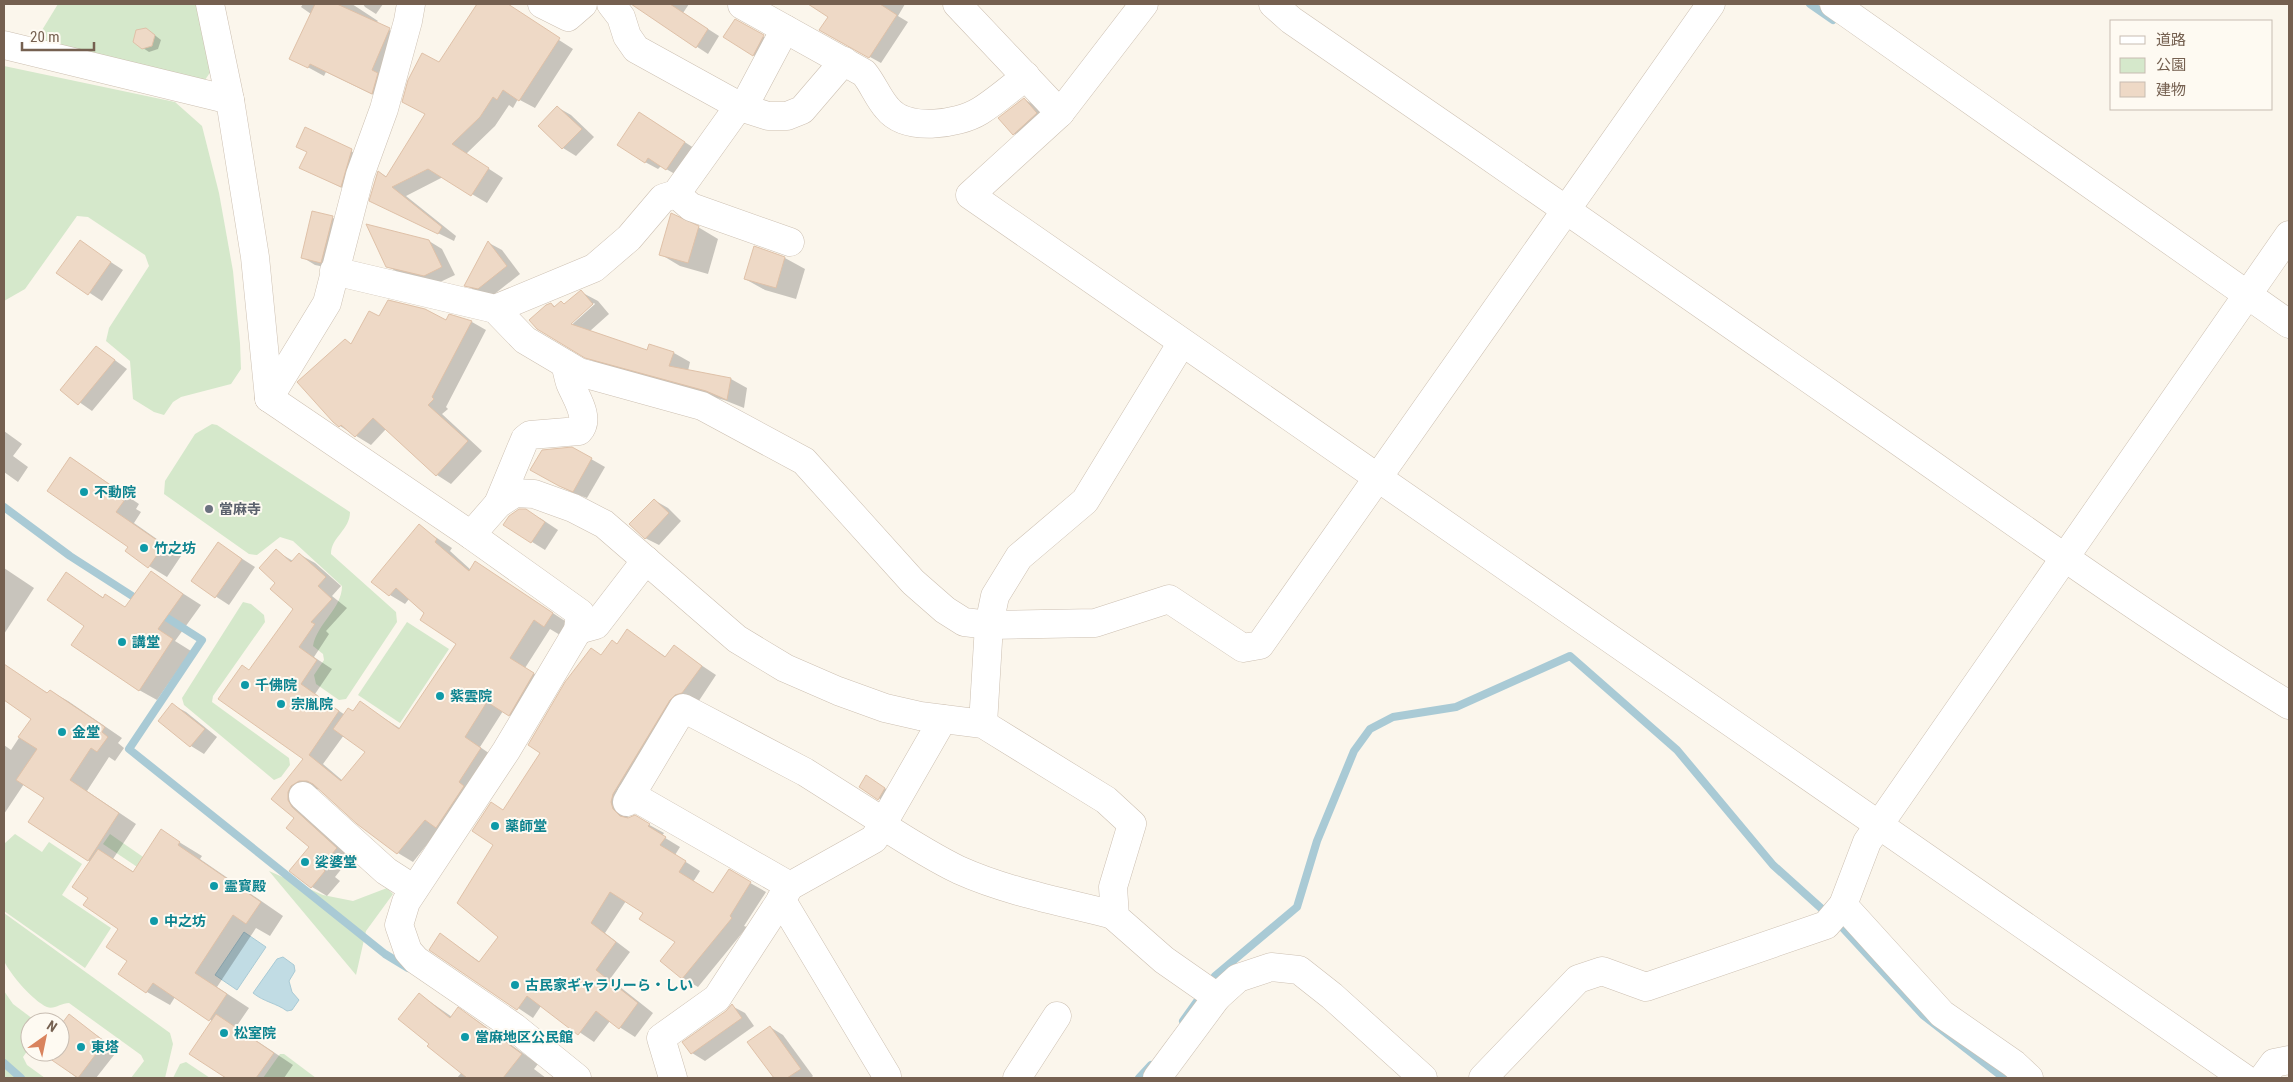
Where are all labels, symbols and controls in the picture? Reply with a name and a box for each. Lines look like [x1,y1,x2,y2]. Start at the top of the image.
scale bar [22,20,95,52]
legend [2110,20,2273,110]
text: 20 m [30,28,60,46]
text: 道路 [2156,31,2186,49]
text: 公園 [2156,56,2186,74]
text: 建物 [2156,81,2186,99]
place label: 不動院 [94,484,136,500]
marker: 不動院 [78,486,90,498]
place label: 當麻寺 [219,501,261,517]
marker: 當麻寺 [203,503,215,515]
place label: 竹之坊 [154,540,196,556]
marker: 竹之坊 [138,542,150,554]
place label: 講堂 [132,634,160,650]
marker: 講堂 [116,636,128,648]
place label: 千佛院 [255,677,297,693]
marker: 千佛院 [239,679,251,691]
place label: 紫雲院 [450,688,492,704]
marker: 紫雲院 [434,690,446,702]
place label: 宗胤院 [291,696,333,712]
marker: 宗胤院 [275,698,287,710]
place label: 金堂 [72,724,100,740]
marker: 金堂 [56,726,68,738]
place label: 薬師堂 [505,818,547,834]
marker: 薬師堂 [489,820,501,832]
place label: 娑婆堂 [315,854,357,870]
marker: 娑婆堂 [299,856,311,868]
place label: 霊寳殿 [224,878,266,894]
marker: 霊寳殿 [208,880,220,892]
place label: 中之坊 [164,913,206,929]
marker: 中之坊 [148,915,160,927]
place label: 古民家ギャラリーら・しい [525,977,693,993]
marker: 古民家ギャラリーら・しい [509,979,521,991]
north arrow [20,1012,70,1062]
text: N [44,1017,60,1035]
place label: 松室院 [234,1025,276,1041]
marker: 松室院 [218,1027,230,1039]
place label: 當麻地区公民館 [475,1029,573,1045]
marker: 當麻地区公民館 [459,1031,471,1043]
place label: 東塔 [91,1039,119,1055]
marker: 東塔 [75,1041,87,1053]

